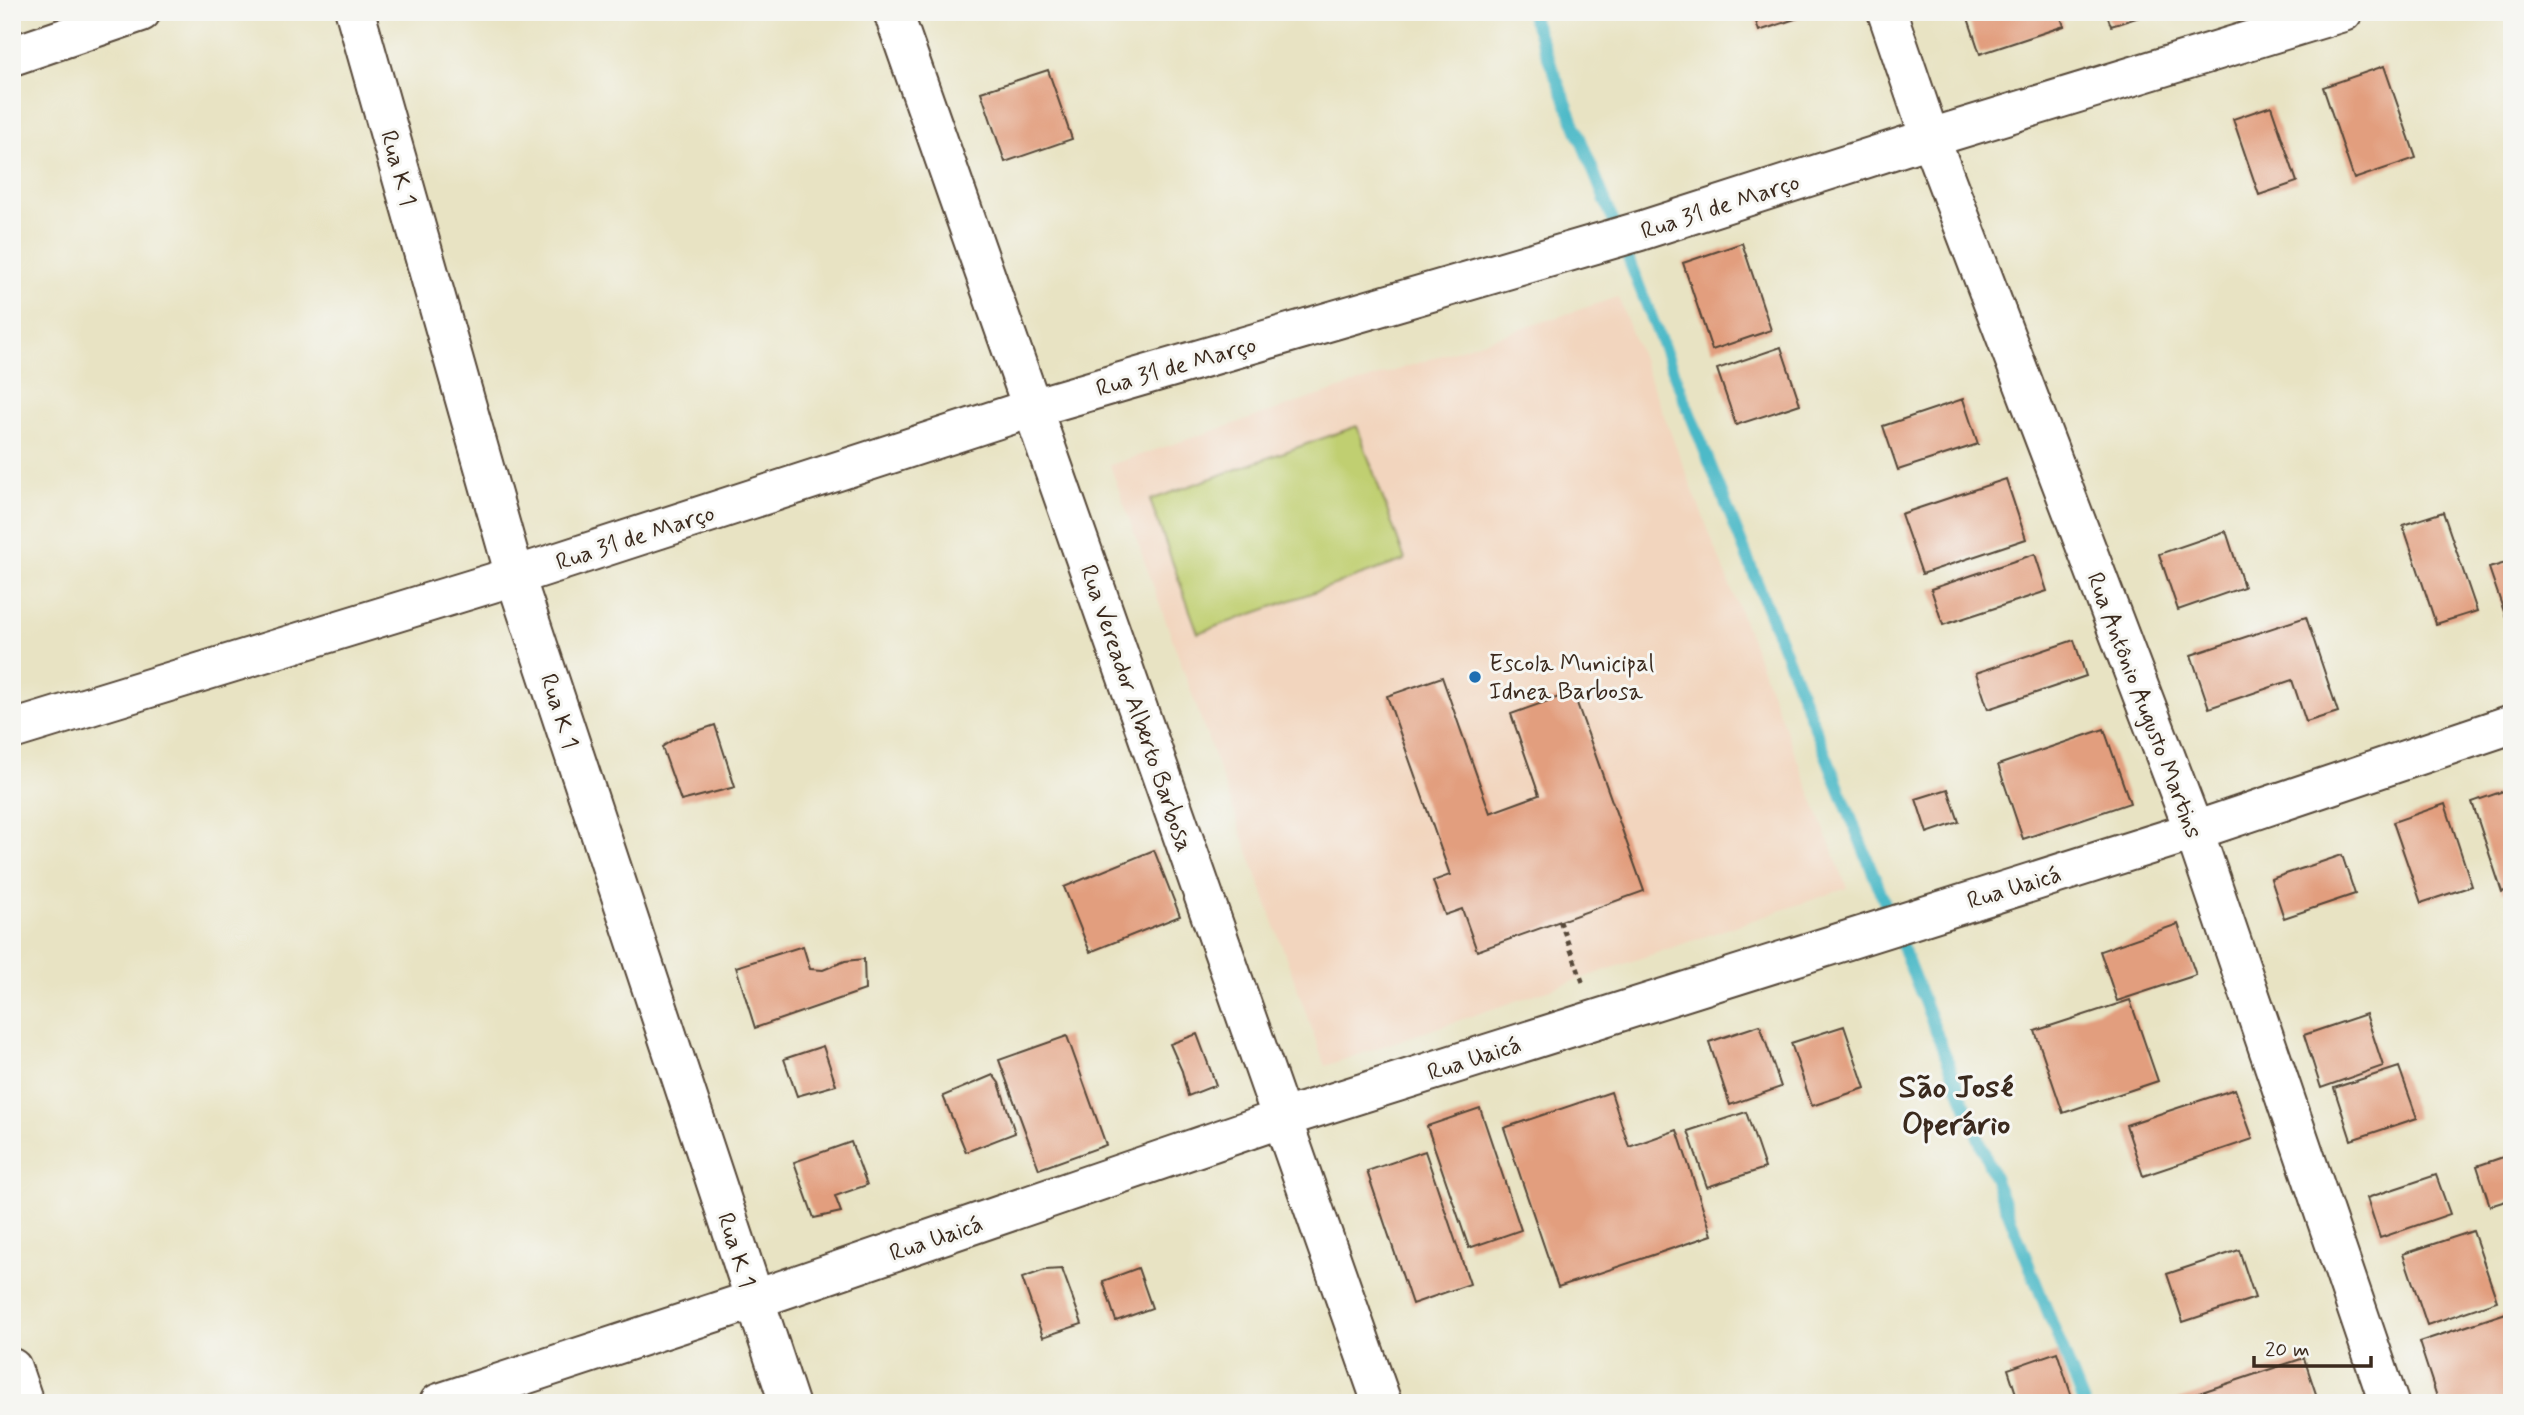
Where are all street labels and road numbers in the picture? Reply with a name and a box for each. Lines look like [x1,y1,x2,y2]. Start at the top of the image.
street label: Rua K 1 [372,127,423,210]
street label: Rua 31 de Março [1637,167,1804,248]
street label: Rua 31 de Março [1093,330,1260,405]
street label: Rua 31 de Março [552,498,719,579]
street label: Rua Vereador Alberto Barbosa [1072,561,1199,856]
street label: Rua Antônio Augusto Martins [2078,568,2209,843]
street label: Rua K 1 [532,670,585,753]
street label: Rua Uaicá [1964,859,2065,917]
street label: Rua Uaicá [1424,1030,1525,1089]
street label: Rua K 1 [709,1209,762,1292]
street label: Rua Uaicá [886,1209,987,1270]

